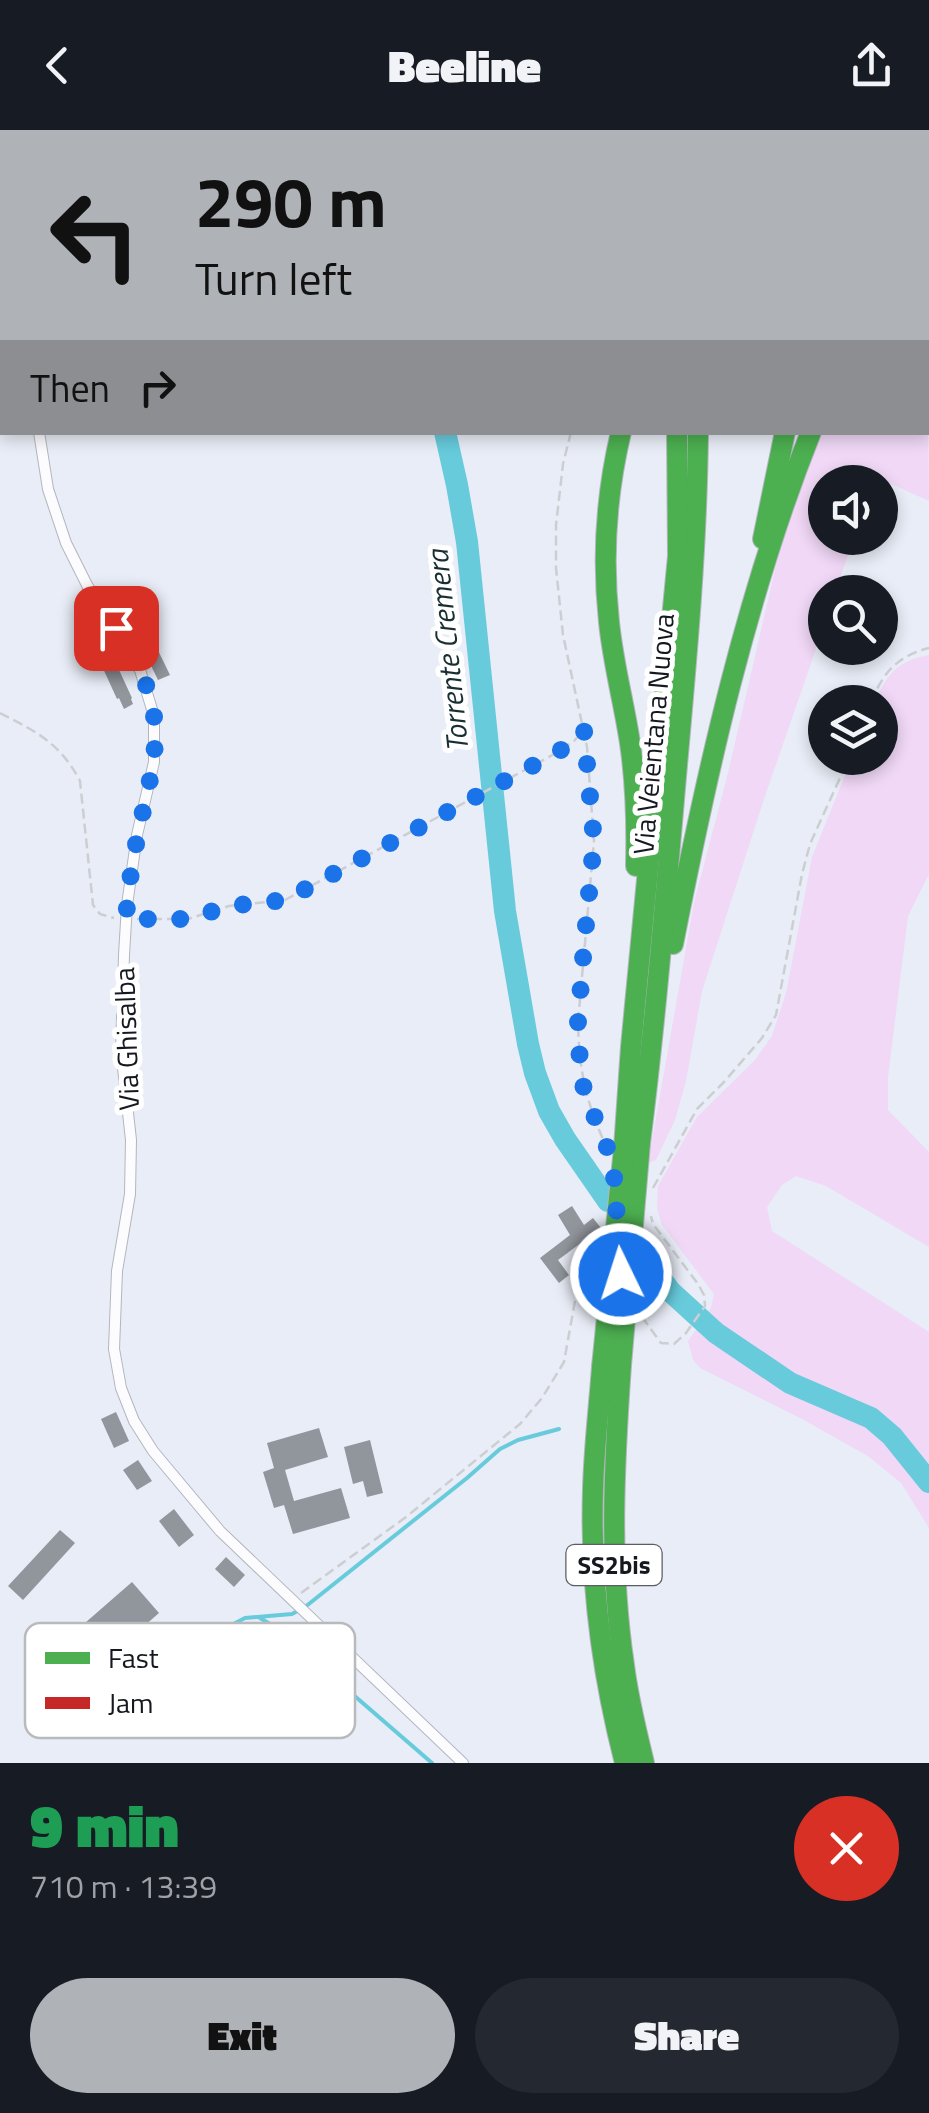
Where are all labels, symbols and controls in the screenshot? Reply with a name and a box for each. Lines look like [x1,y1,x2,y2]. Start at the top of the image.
text: Beeline [388,31,541,99]
icon: back [30,38,85,93]
icon: share [844,38,899,93]
text: 290 m [195,148,387,254]
icon: left [30,170,160,300]
text: Turn left [195,244,352,312]
text: Then [30,359,110,417]
icon: right [130,360,185,415]
map controls [808,465,898,775]
button: sound [808,465,898,555]
water label: Torrente Cremera [413,546,480,754]
button: search [808,575,898,665]
pin [74,586,159,671]
icon: arrive [89,601,144,656]
street label: Via Veientana Nuova [621,612,685,856]
button: layers [808,685,898,775]
street label: Via Ghisalba [102,967,150,1111]
position arrow [569,1222,673,1326]
road number: SS2bis [566,1545,662,1585]
legend [25,1623,355,1738]
text: Fast [108,1636,159,1679]
text: Jam [108,1681,154,1724]
text: 9 min [30,1779,179,1870]
button: close [794,1796,899,1901]
text: 710 m · 13:39 [30,1862,217,1910]
button: Exit [30,1978,455,2093]
button: Share [475,1978,899,2093]

